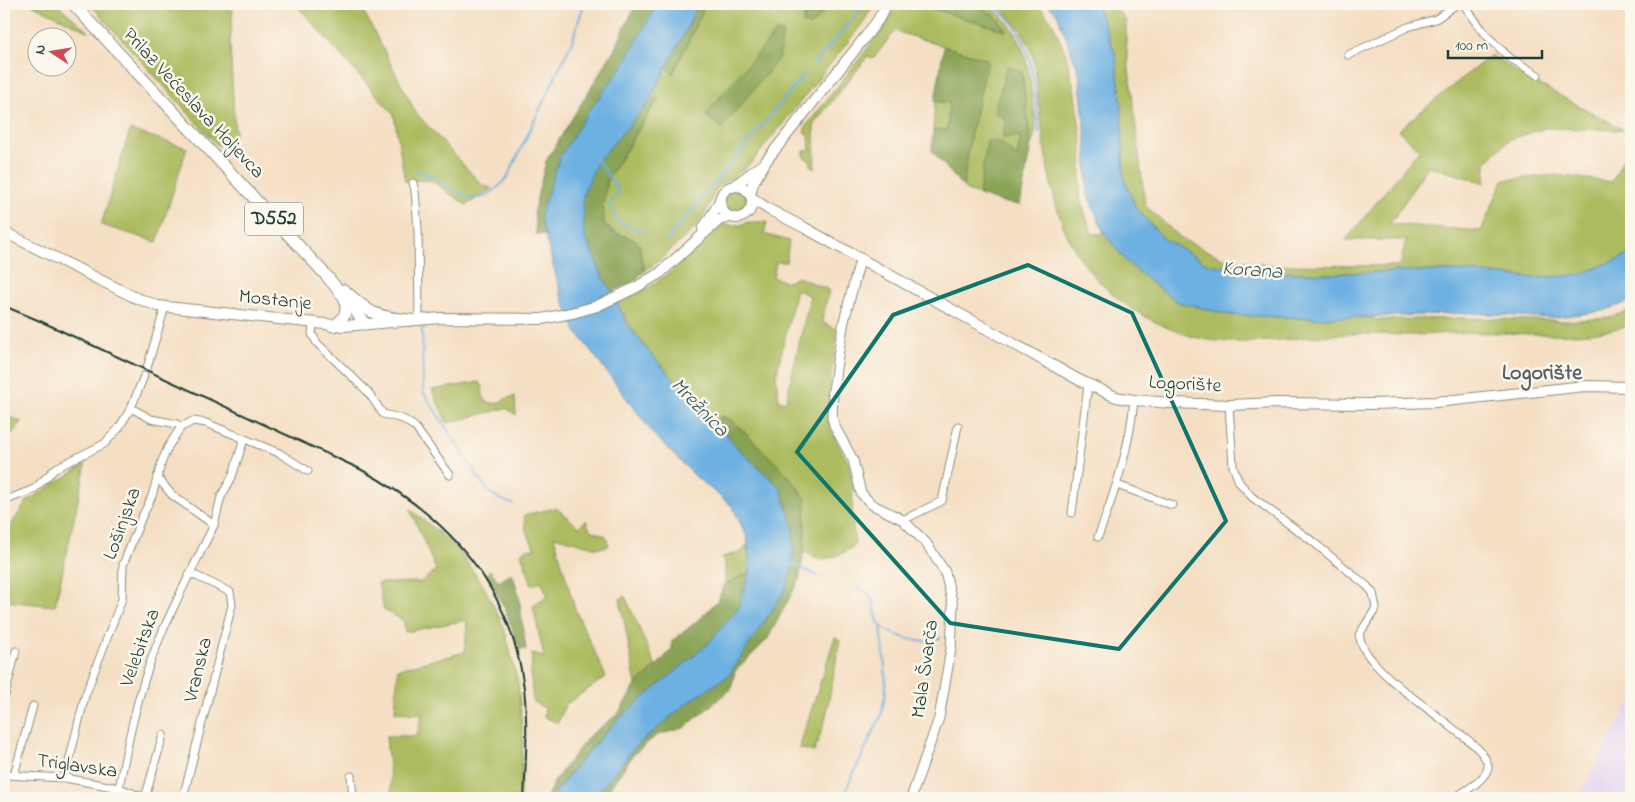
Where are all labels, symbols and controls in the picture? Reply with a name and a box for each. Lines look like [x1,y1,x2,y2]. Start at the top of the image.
street label: Prilaz Većeslava Holjevca [115,22,271,186]
north arrow [28,28,78,78]
scale bar [1448,28,1541,60]
text: 100 m [1455,35,1488,57]
text: N [29,43,52,56]
road number: D552 [245,202,303,235]
water label: Korana [1221,254,1284,288]
street label: Mostanje [237,283,313,319]
district label: Logorište [1502,358,1583,391]
street label: Logorište [1148,369,1222,402]
water label: Mrežnica [663,372,735,445]
street label: Lošinjska [97,484,149,564]
street label: Velebitska [113,605,169,692]
street label: Mala Švarča [905,618,947,720]
street label: Vranska [177,634,221,706]
street label: Triglavska [35,747,119,788]

